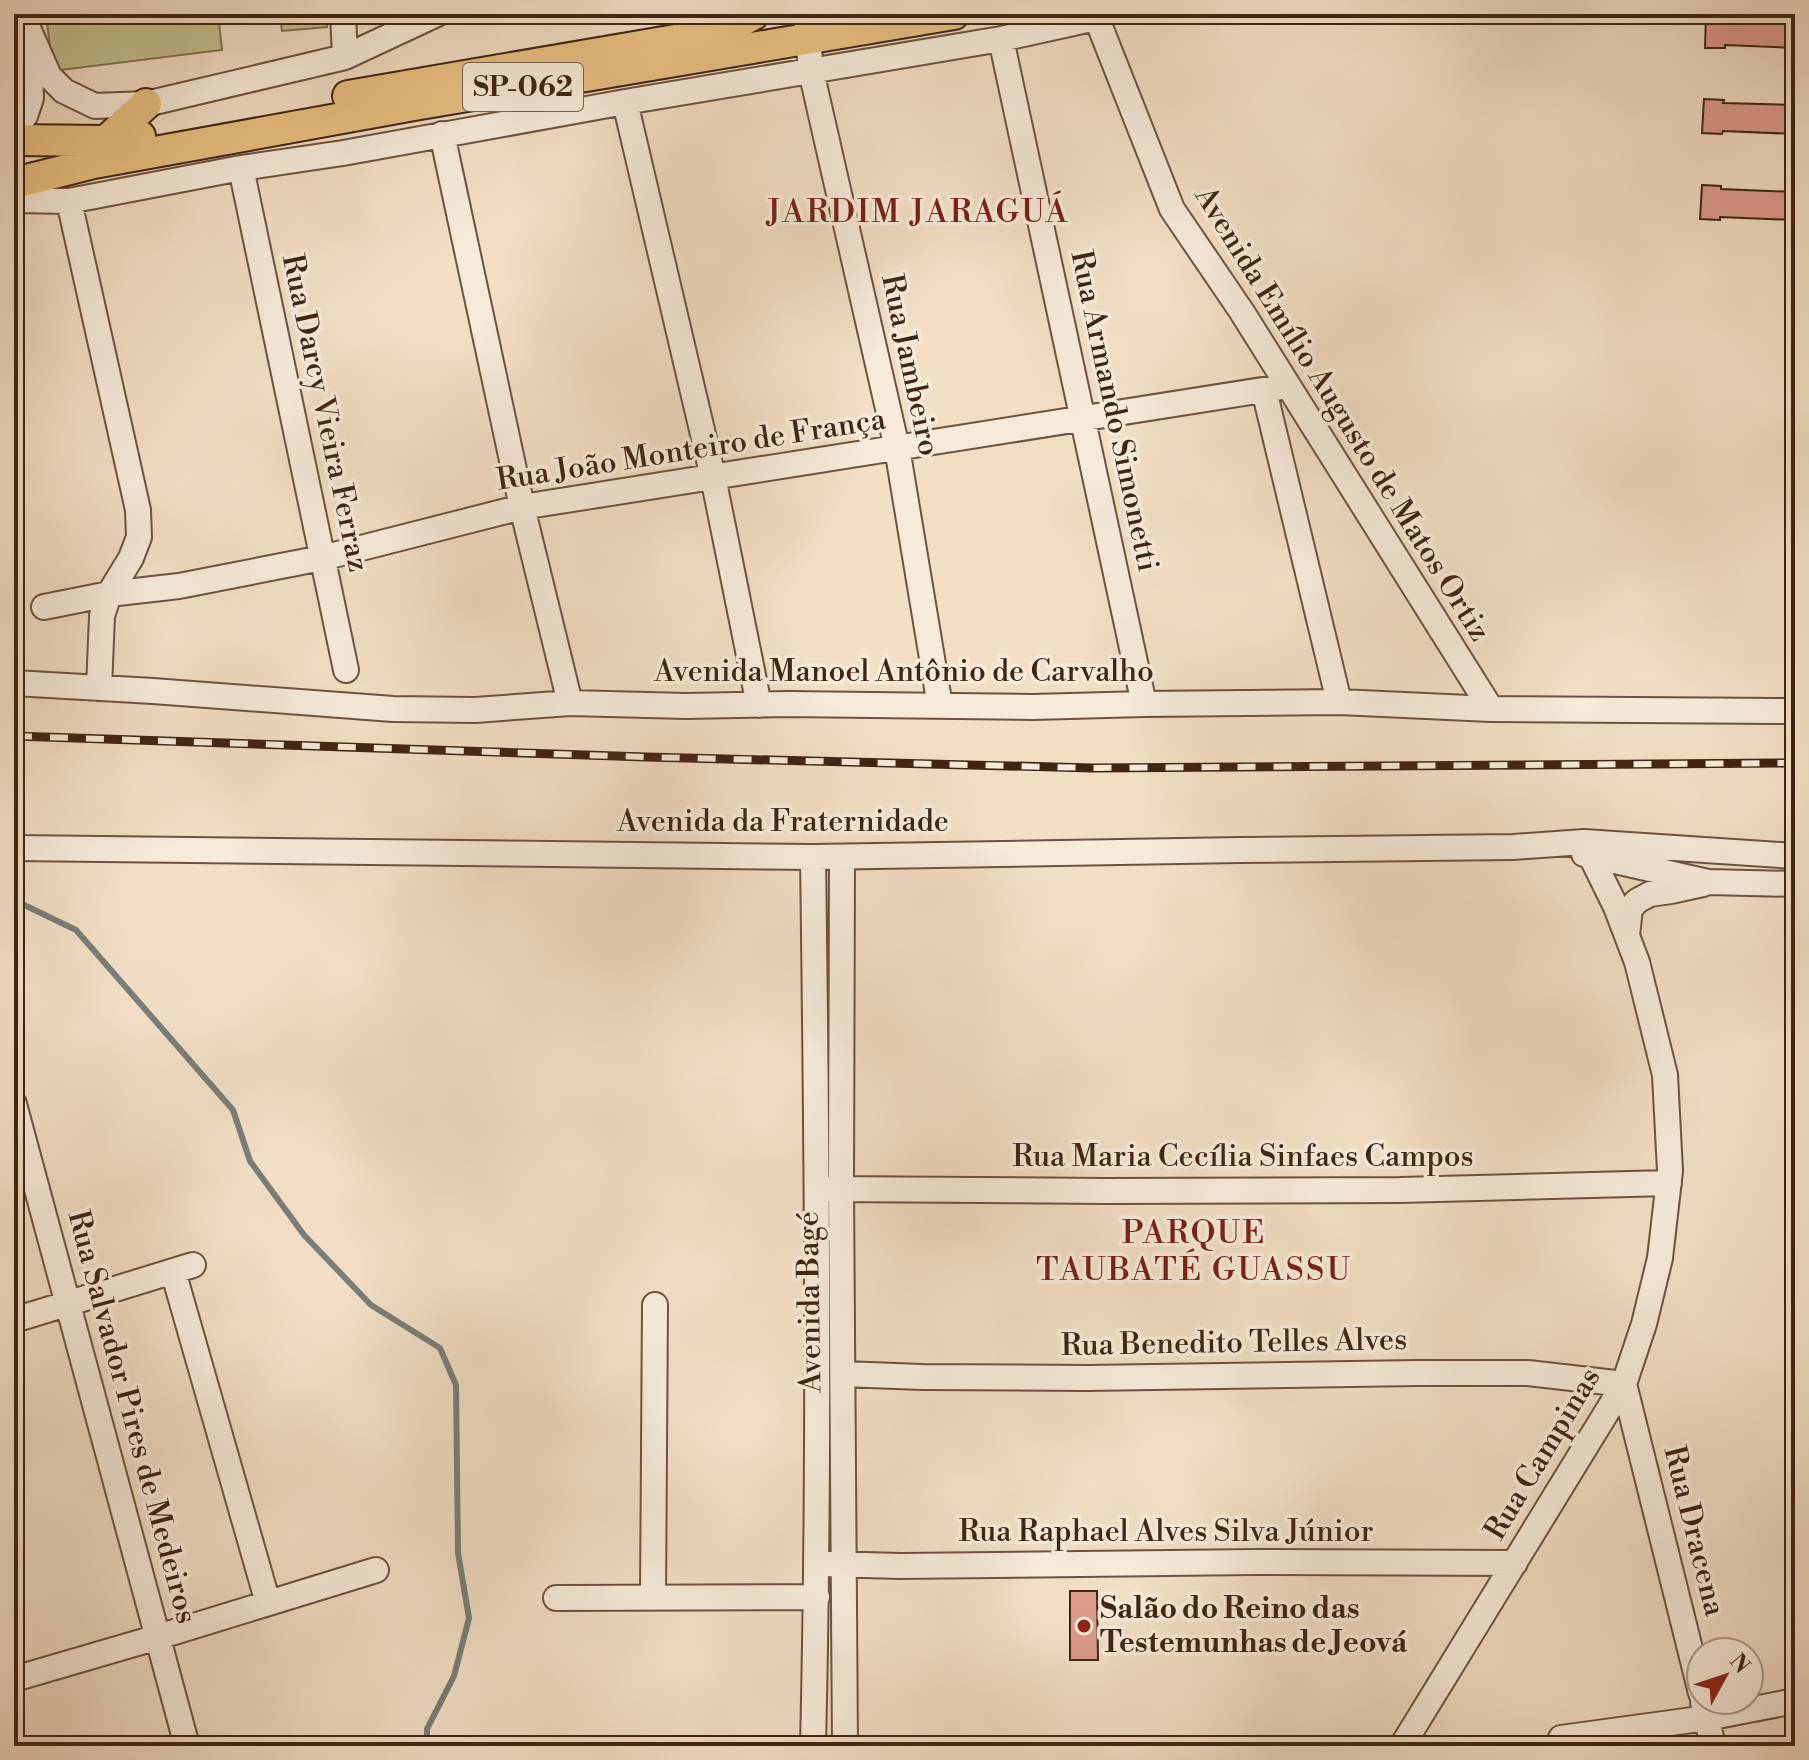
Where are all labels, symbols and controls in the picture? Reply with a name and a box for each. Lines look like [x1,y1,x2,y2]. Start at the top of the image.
road number: SP-062 [463,63,583,111]
street label: Avenida Emílio Augusto de Matos Ortiz [1185,179,1498,648]
district label: JARDIM JARAGUÁ [766,190,1069,232]
street label: Rua Armando Simonetti [1061,247,1167,575]
street label: Rua Darcy Vieira Ferraz [273,251,377,575]
street label: Rua Jambeiro [872,271,948,459]
street label: Rua João Monteiro de França [494,400,889,500]
street label: Avenida Manoel Antônio de Carvalho [653,653,1154,691]
street label: Avenida da Fraternidade [616,803,949,841]
street label: Rua Maria Cecília Sinfaes Campos [1012,1138,1474,1176]
street label: Rua Salvador Pires de Medeiros [59,1206,205,1628]
street label: Avenida Bagé [789,1211,831,1394]
district label: PARQUE TAUBATÉ GUASSU [1036,1213,1352,1290]
street label: Rua Benedito Telles Alves [1060,1321,1408,1365]
street label: Rua Campinas [1477,1361,1609,1547]
street label: Rua Dracena [1655,1442,1734,1621]
street label: Rua Raphael Alves Silva Júnior [958,1513,1374,1551]
place label: Salão do Reino das Testemunhas de Jeová [1100,1590,1408,1662]
marker: Salão do Reino das Testemunhas de Jeová [1075,1617,1093,1635]
north arrow [1685,1636,1765,1716]
text: N [1723,1649,1755,1680]

